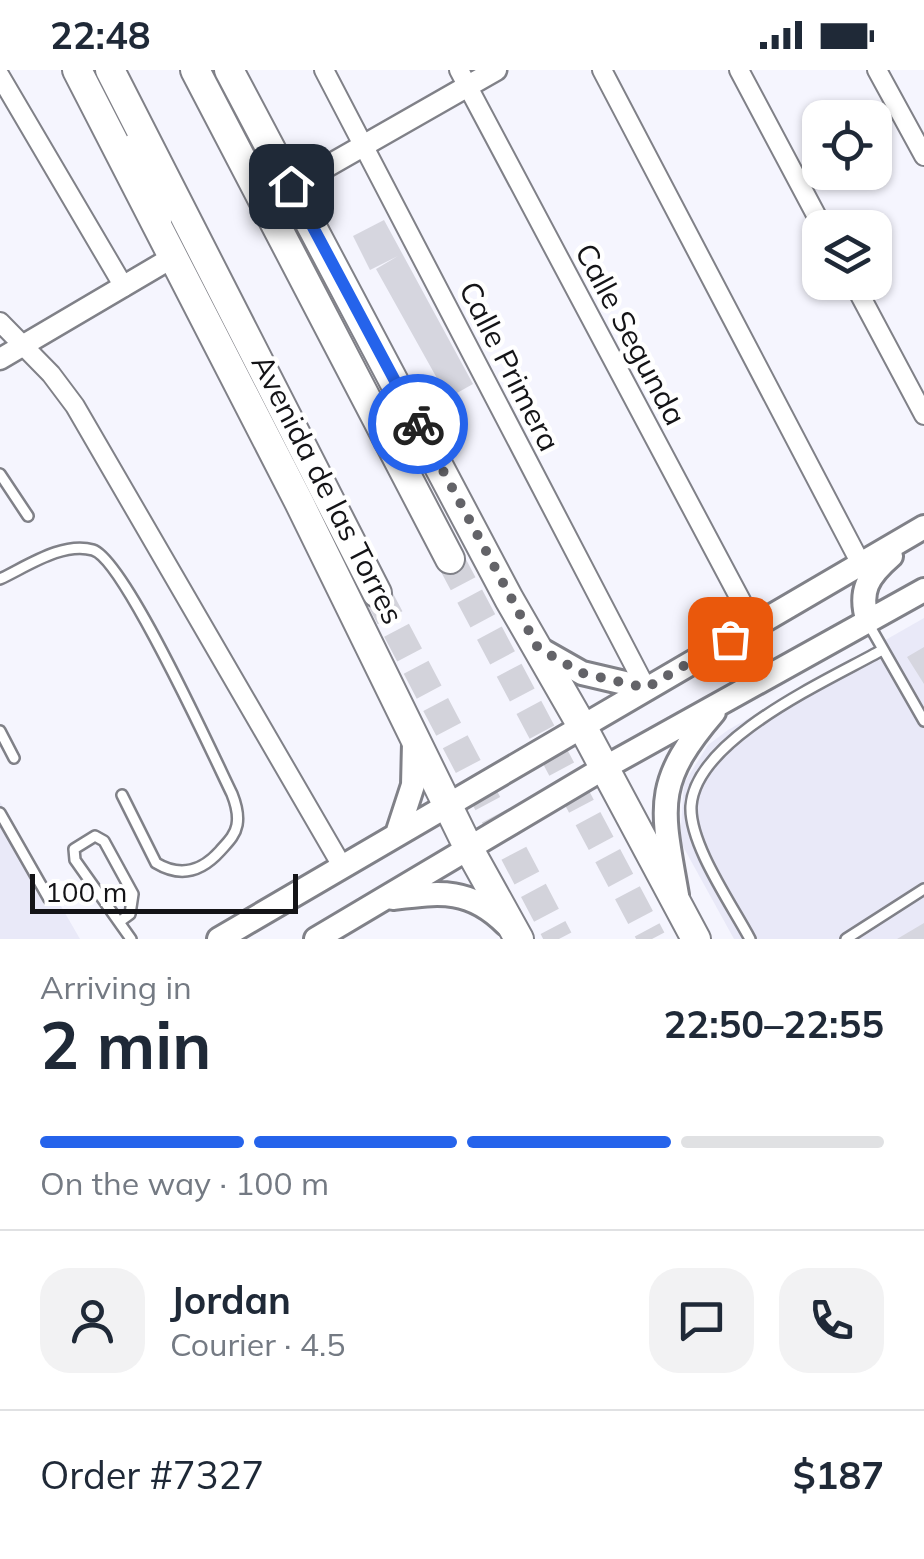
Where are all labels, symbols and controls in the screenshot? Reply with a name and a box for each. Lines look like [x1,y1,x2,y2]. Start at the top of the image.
text: 22:48 [50,11,151,59]
map controls [802,100,892,300]
button: locate [802,100,892,190]
pin [249,144,334,229]
icon: home [264,159,319,214]
button: layers [802,210,892,300]
street label: Calle Segunda [567,237,695,431]
street label: Calle Primera [451,275,569,457]
street label: Avenida de las Torres [244,348,412,630]
courier [368,374,468,474]
icon: bike [391,397,446,452]
pin [688,597,773,682]
icon: bag [703,612,758,667]
scale bar [30,869,298,914]
text: 100 m [45,874,127,909]
text: Arriving in [40,967,192,1007]
text: 22:50–22:55 [664,1000,884,1048]
text: 2 min [40,1004,211,1085]
text: On the way · 100 m [40,1163,329,1203]
button: person [40,1268,145,1373]
button: chat [649,1268,754,1373]
button: phone [779,1268,884,1373]
text: Jordan [170,1276,291,1324]
text: Courier · 4.5 [170,1324,346,1364]
text: Order #7327 [40,1451,264,1499]
text: $187 [793,1451,884,1499]

